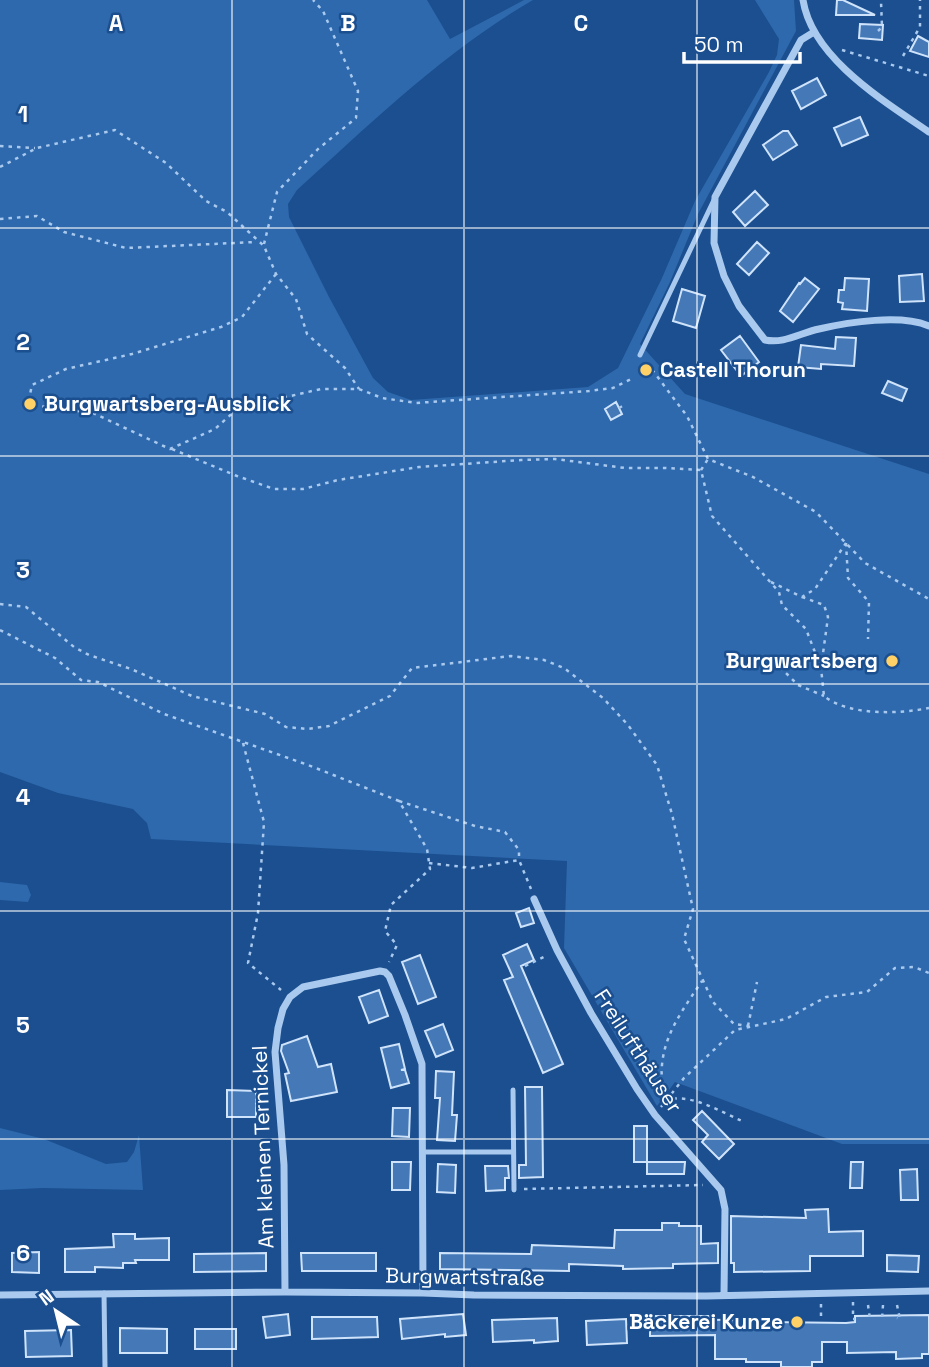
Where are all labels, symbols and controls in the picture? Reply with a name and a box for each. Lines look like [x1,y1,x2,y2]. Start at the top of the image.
text: A [109,8,124,38]
text: B [340,8,356,38]
text: C [574,8,588,38]
scale bar [684,21,800,65]
text: 50 m [694,31,744,58]
text: 1 [18,99,28,129]
text: 2 [16,327,30,357]
place label: Castell Thorun [660,356,806,383]
marker: Castell Thorun [638,362,654,378]
place label: Burgwartsberg-Ausblick [44,390,292,417]
marker: Burgwartsberg-Ausblick [22,396,38,412]
text: 3 [16,555,30,585]
place label: Burgwartsberg [725,647,878,674]
marker: Burgwartsberg [884,653,900,669]
text: 4 [16,782,31,812]
street label: Freilufthäuser [588,984,688,1118]
text: 5 [16,1010,30,1040]
street label: Am kleinen Ternickel [245,1045,280,1249]
text: 6 [16,1238,30,1268]
street label: Burgwartstraße [385,1262,545,1291]
north arrow [21,1276,91,1346]
text: N [34,1284,59,1311]
place label: Bäckerei Kunze [629,1308,783,1335]
marker: Bäckerei Kunze [789,1314,805,1330]

